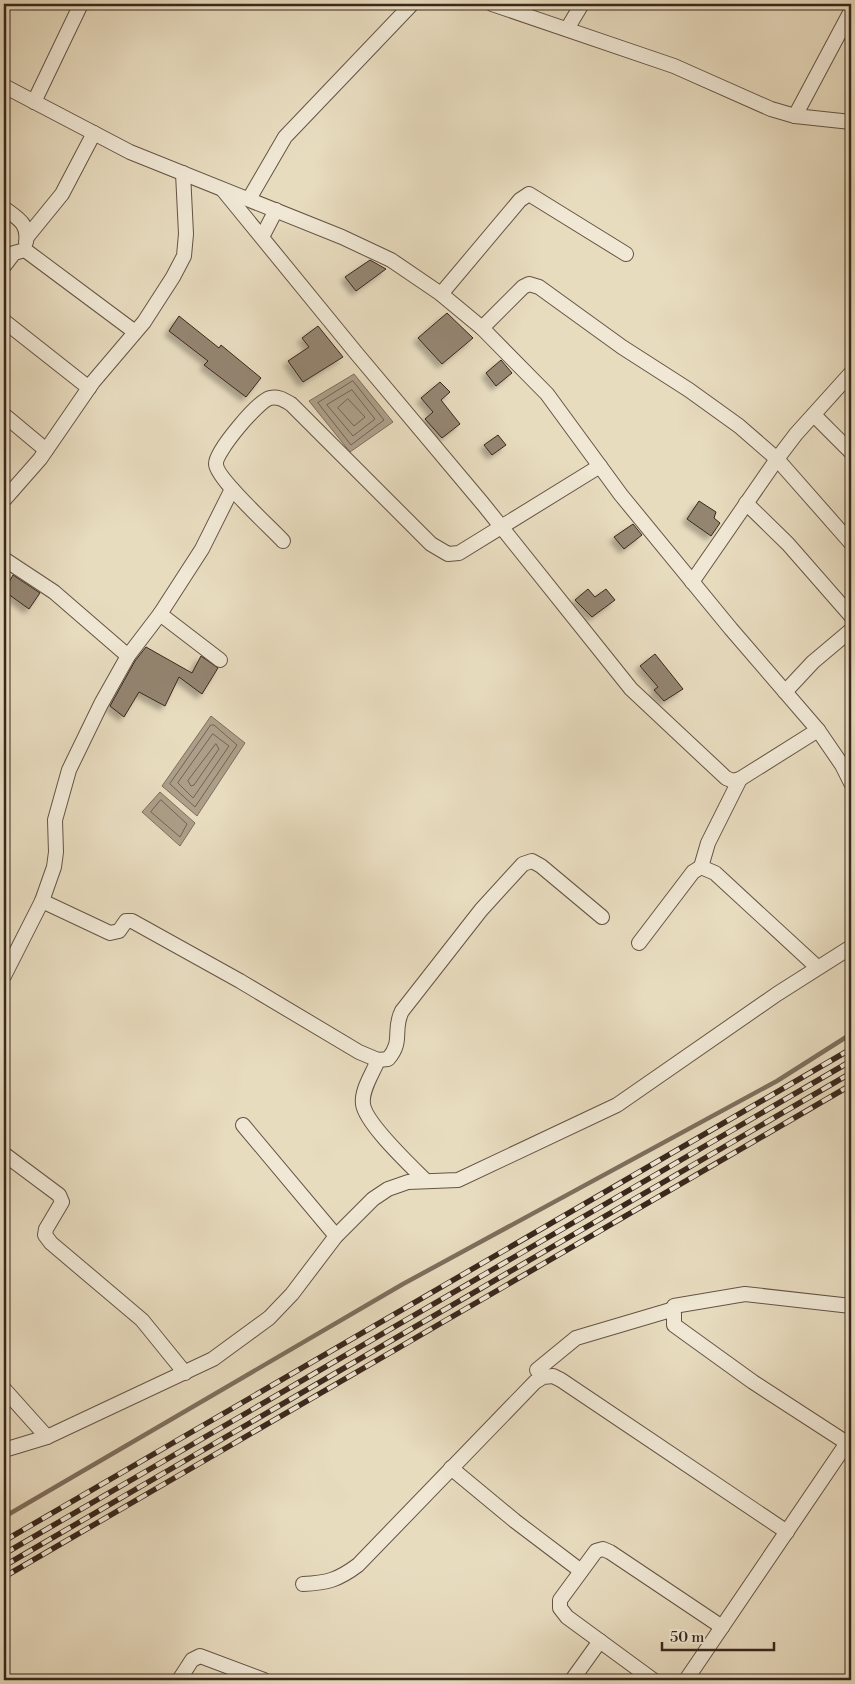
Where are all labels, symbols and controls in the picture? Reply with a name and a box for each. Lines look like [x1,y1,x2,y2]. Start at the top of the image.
scale bar [662,1619,775,1651]
text: 50 m [670,1628,704,1647]

